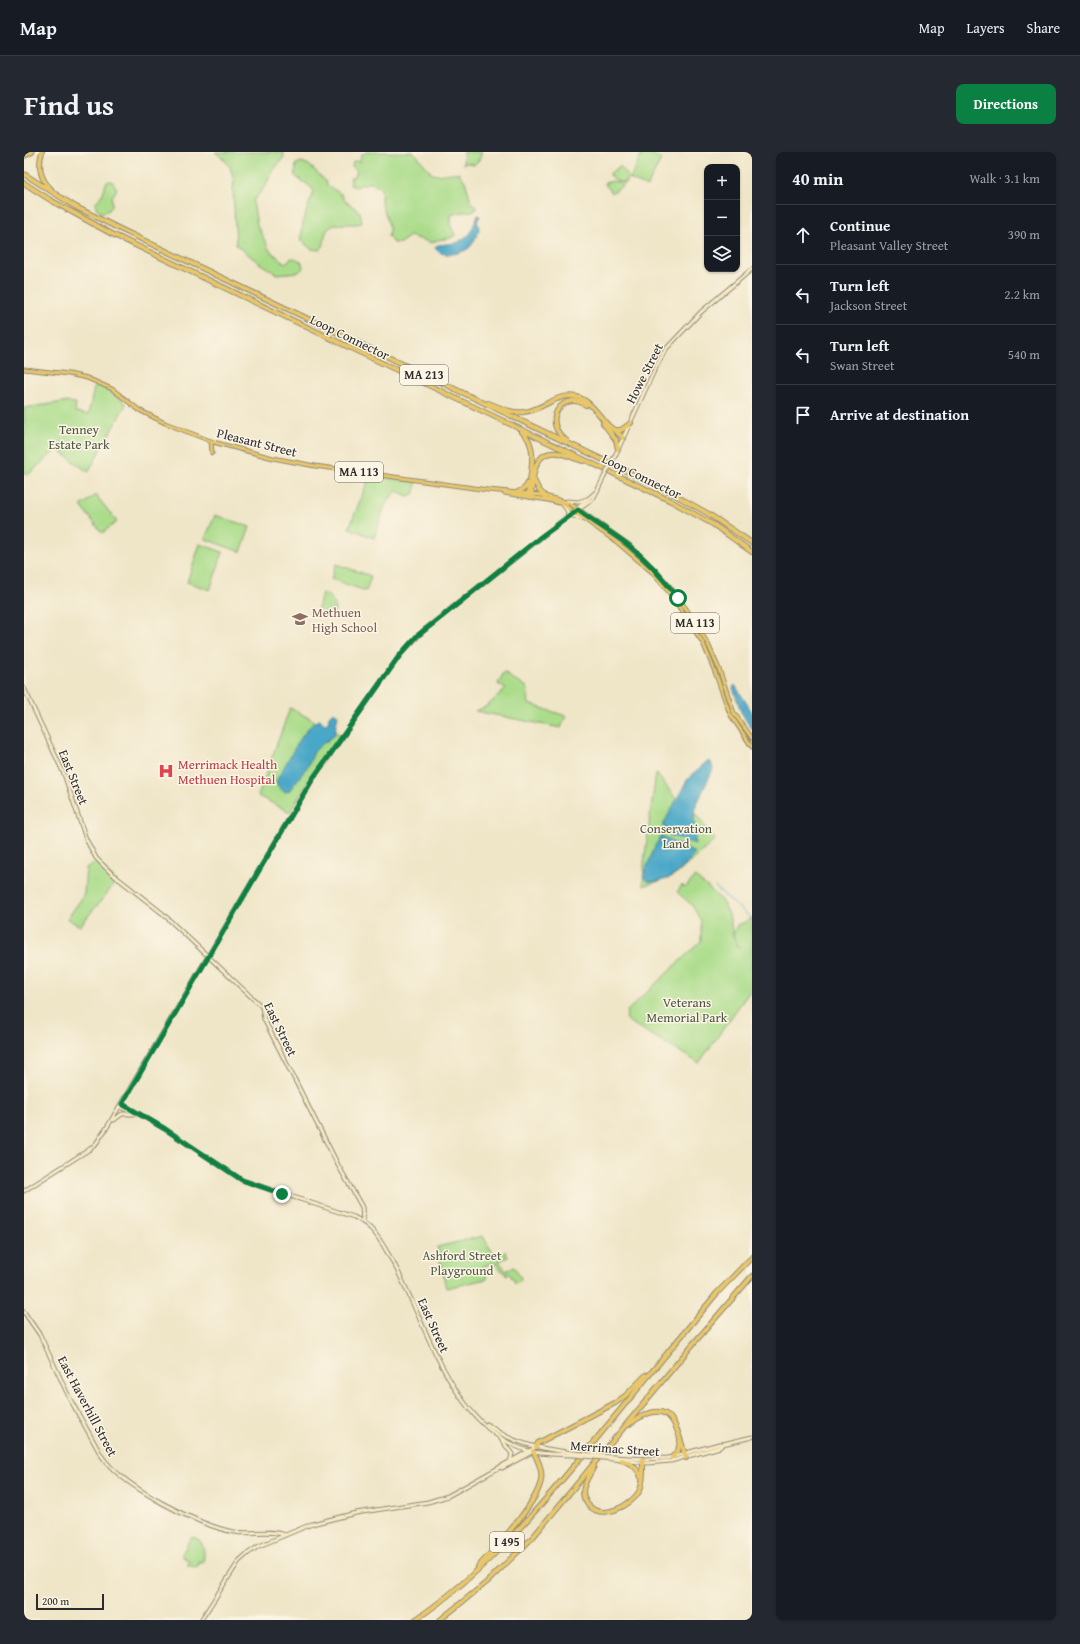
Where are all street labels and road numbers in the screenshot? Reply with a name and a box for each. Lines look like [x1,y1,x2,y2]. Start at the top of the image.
street label: Loop Connector [307,310,393,365]
street label: Howe Street [621,339,668,407]
road number: MA 213 [400,365,448,385]
street label: Pleasant Street [215,423,299,462]
street label: Loop Connector [599,449,685,504]
road number: MA 113 [335,462,383,482]
road number: MA 113 [671,613,719,633]
street label: East Street [54,747,93,808]
street label: East Street [259,999,302,1060]
street label: East Street [413,1295,454,1356]
street label: East Haverhill Street [53,1353,122,1460]
street label: Merrimac Street [570,1436,661,1461]
road number: I 495 [490,1532,524,1552]

